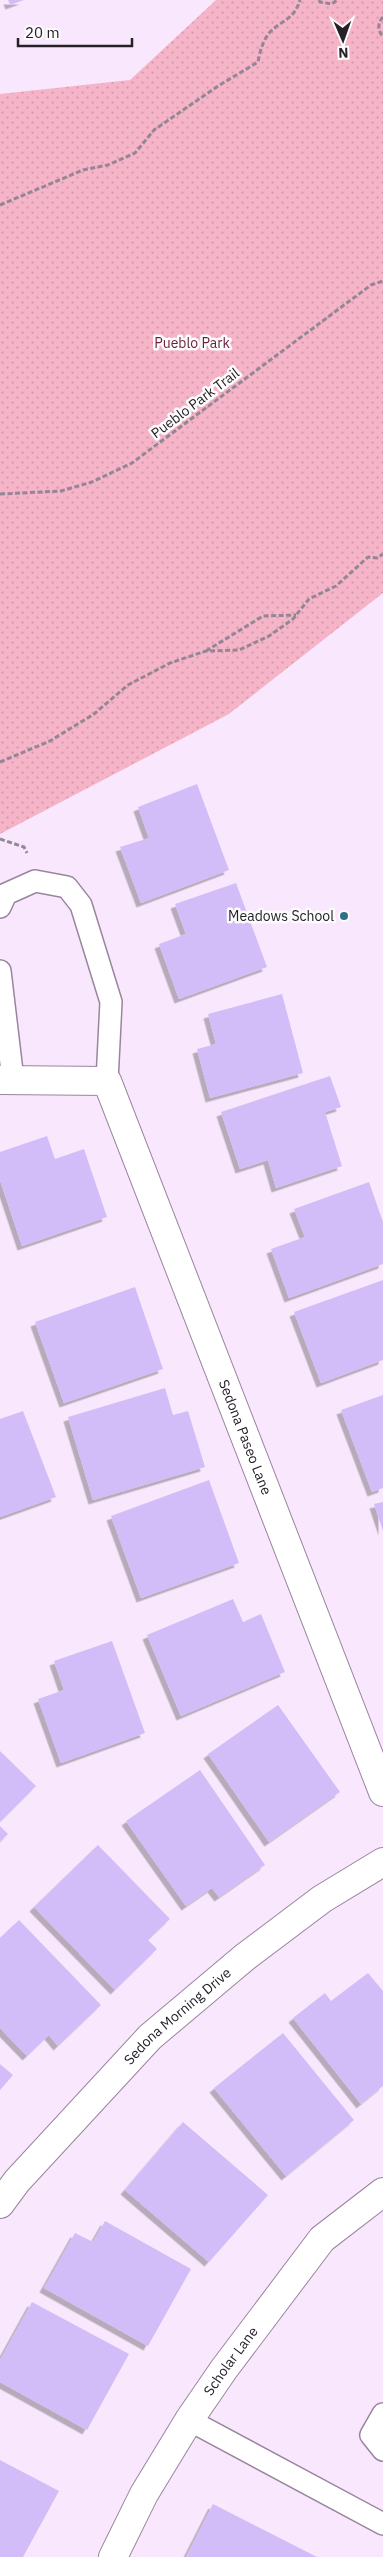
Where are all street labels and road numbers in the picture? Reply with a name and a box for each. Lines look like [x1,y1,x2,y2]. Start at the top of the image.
street label: Pueblo Park Trail [147,364,243,442]
street label: Sedona Paseo Lane [215,1377,276,1498]
street label: Sedona Morning Drive [120,1963,235,2068]
street label: Scholar Lane [200,2323,262,2399]

